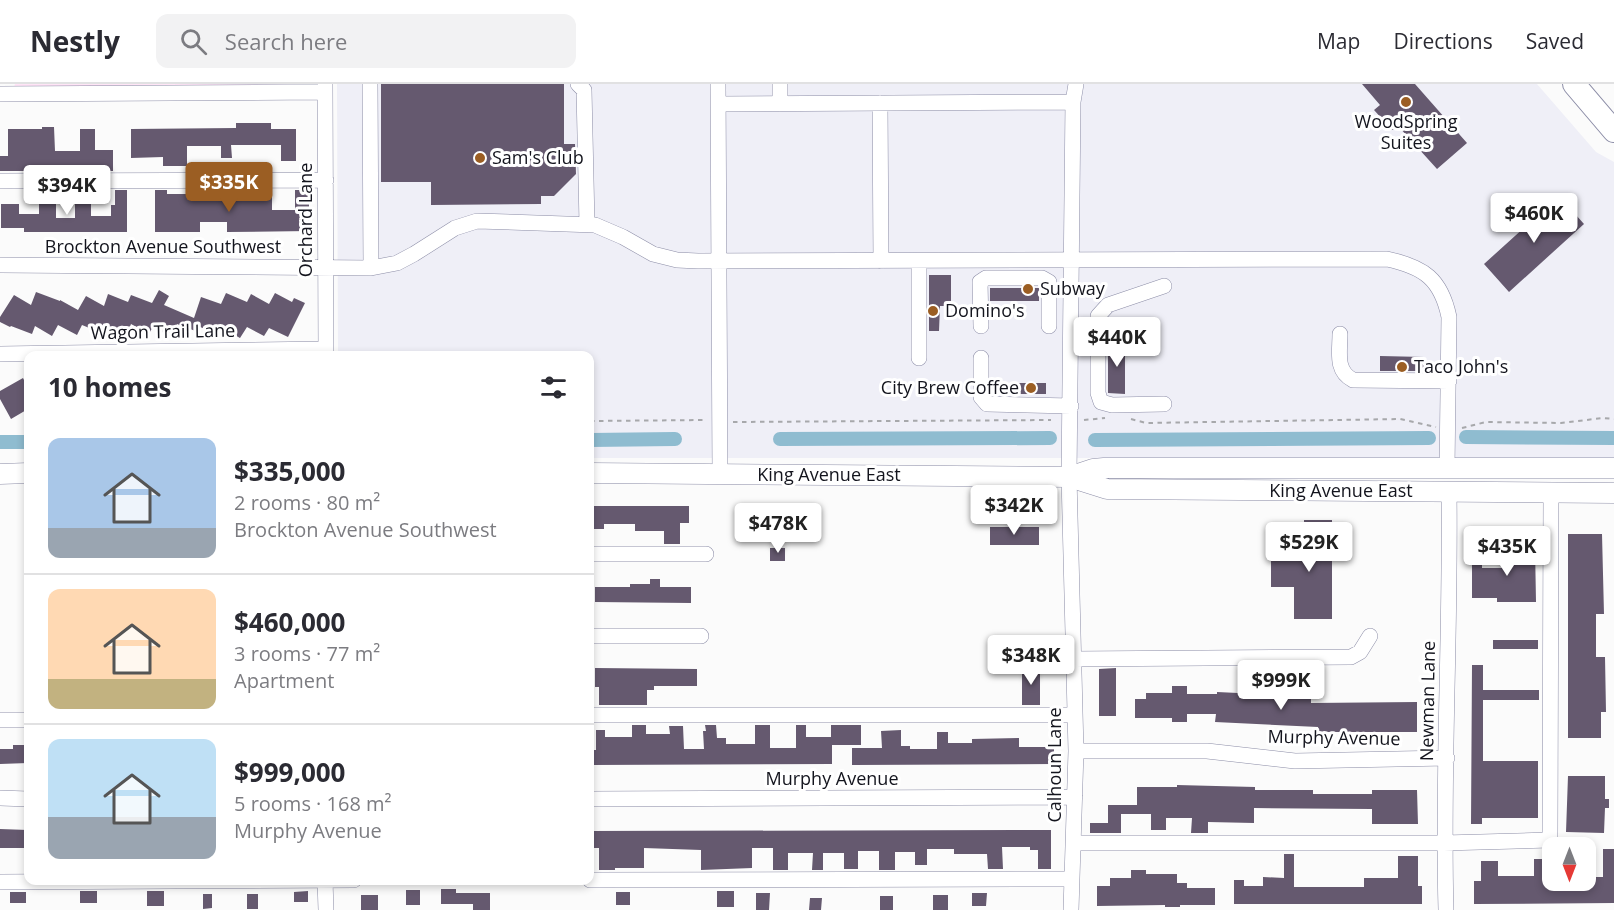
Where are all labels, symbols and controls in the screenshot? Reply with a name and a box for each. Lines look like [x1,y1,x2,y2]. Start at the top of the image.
search box [156,14,576,68]
text: Nestly [30,22,120,60]
icon: search [177,25,210,58]
text: Search here [225,26,347,56]
text: Map [1317,27,1360,55]
text: Directions [1393,27,1493,55]
text: Saved [1526,27,1584,55]
marker: WoodSpring Suites [1399,95,1413,109]
place label: WoodSpring Suites [1355,109,1458,154]
place label: Sam's Club [492,145,584,169]
marker: Sam's Club [473,151,487,165]
pin: $335K [187,162,271,213]
street label: Orchard Lane [293,163,317,277]
pin: $394K [25,165,109,216]
text: $335K [199,168,259,195]
text: $394K [37,171,97,198]
pin: $460K [1492,193,1576,244]
text: $460K [1504,199,1564,226]
street label: Brockton Avenue Southwest [45,234,281,258]
place label: Subway [1040,276,1106,300]
marker: Subway [1021,282,1035,296]
place label: Domino's [945,298,1025,322]
marker: Domino's [926,304,940,318]
pin: $440K [1075,317,1159,368]
street label: Wagon Trail Lane [91,318,235,344]
text: $440K [1087,323,1147,350]
place label: Taco John's [1414,354,1508,378]
marker: Taco John's [1395,360,1409,374]
text: 10 homes [48,369,172,405]
icon: filters [537,371,570,404]
place label: City Brew Coffee [881,375,1019,399]
marker: City Brew Coffee [1024,381,1038,395]
text: $335,000 [234,453,345,489]
icon: home [96,462,168,534]
street label: King Avenue East [757,462,901,486]
street label: King Avenue East [1269,478,1413,502]
pin: $342K [972,485,1056,536]
text: 2 rooms · 80 m² [234,489,380,516]
text: $342K [984,491,1044,518]
pin: $478K [736,503,820,554]
text: $478K [748,509,808,536]
text: Brockton Avenue Southwest [234,516,497,543]
pin: $529K [1267,522,1351,573]
pin: $435K [1465,526,1549,577]
text: $529K [1279,528,1339,555]
text: $435K [1477,532,1537,559]
text: $460,000 [234,604,345,640]
icon: home [96,613,168,685]
pin: $348K [989,635,1073,686]
text: 3 rooms · 77 m² [234,640,380,667]
text: $348K [1001,641,1061,668]
street label: Newman Lane [1414,641,1440,761]
pin: $999K [1239,660,1323,711]
text: $999K [1251,666,1311,693]
text: Apartment [234,667,334,694]
street label: Calhoun Lane [1042,707,1066,823]
street label: Murphy Avenue [1267,724,1401,750]
text: $999,000 [234,754,345,790]
icon: home [96,763,168,835]
street label: Murphy Avenue [766,766,899,790]
text: 5 rooms · 168 m² [234,790,392,817]
text: Murphy Avenue [234,817,382,844]
north arrow [1542,837,1596,891]
map controls [1542,837,1596,891]

